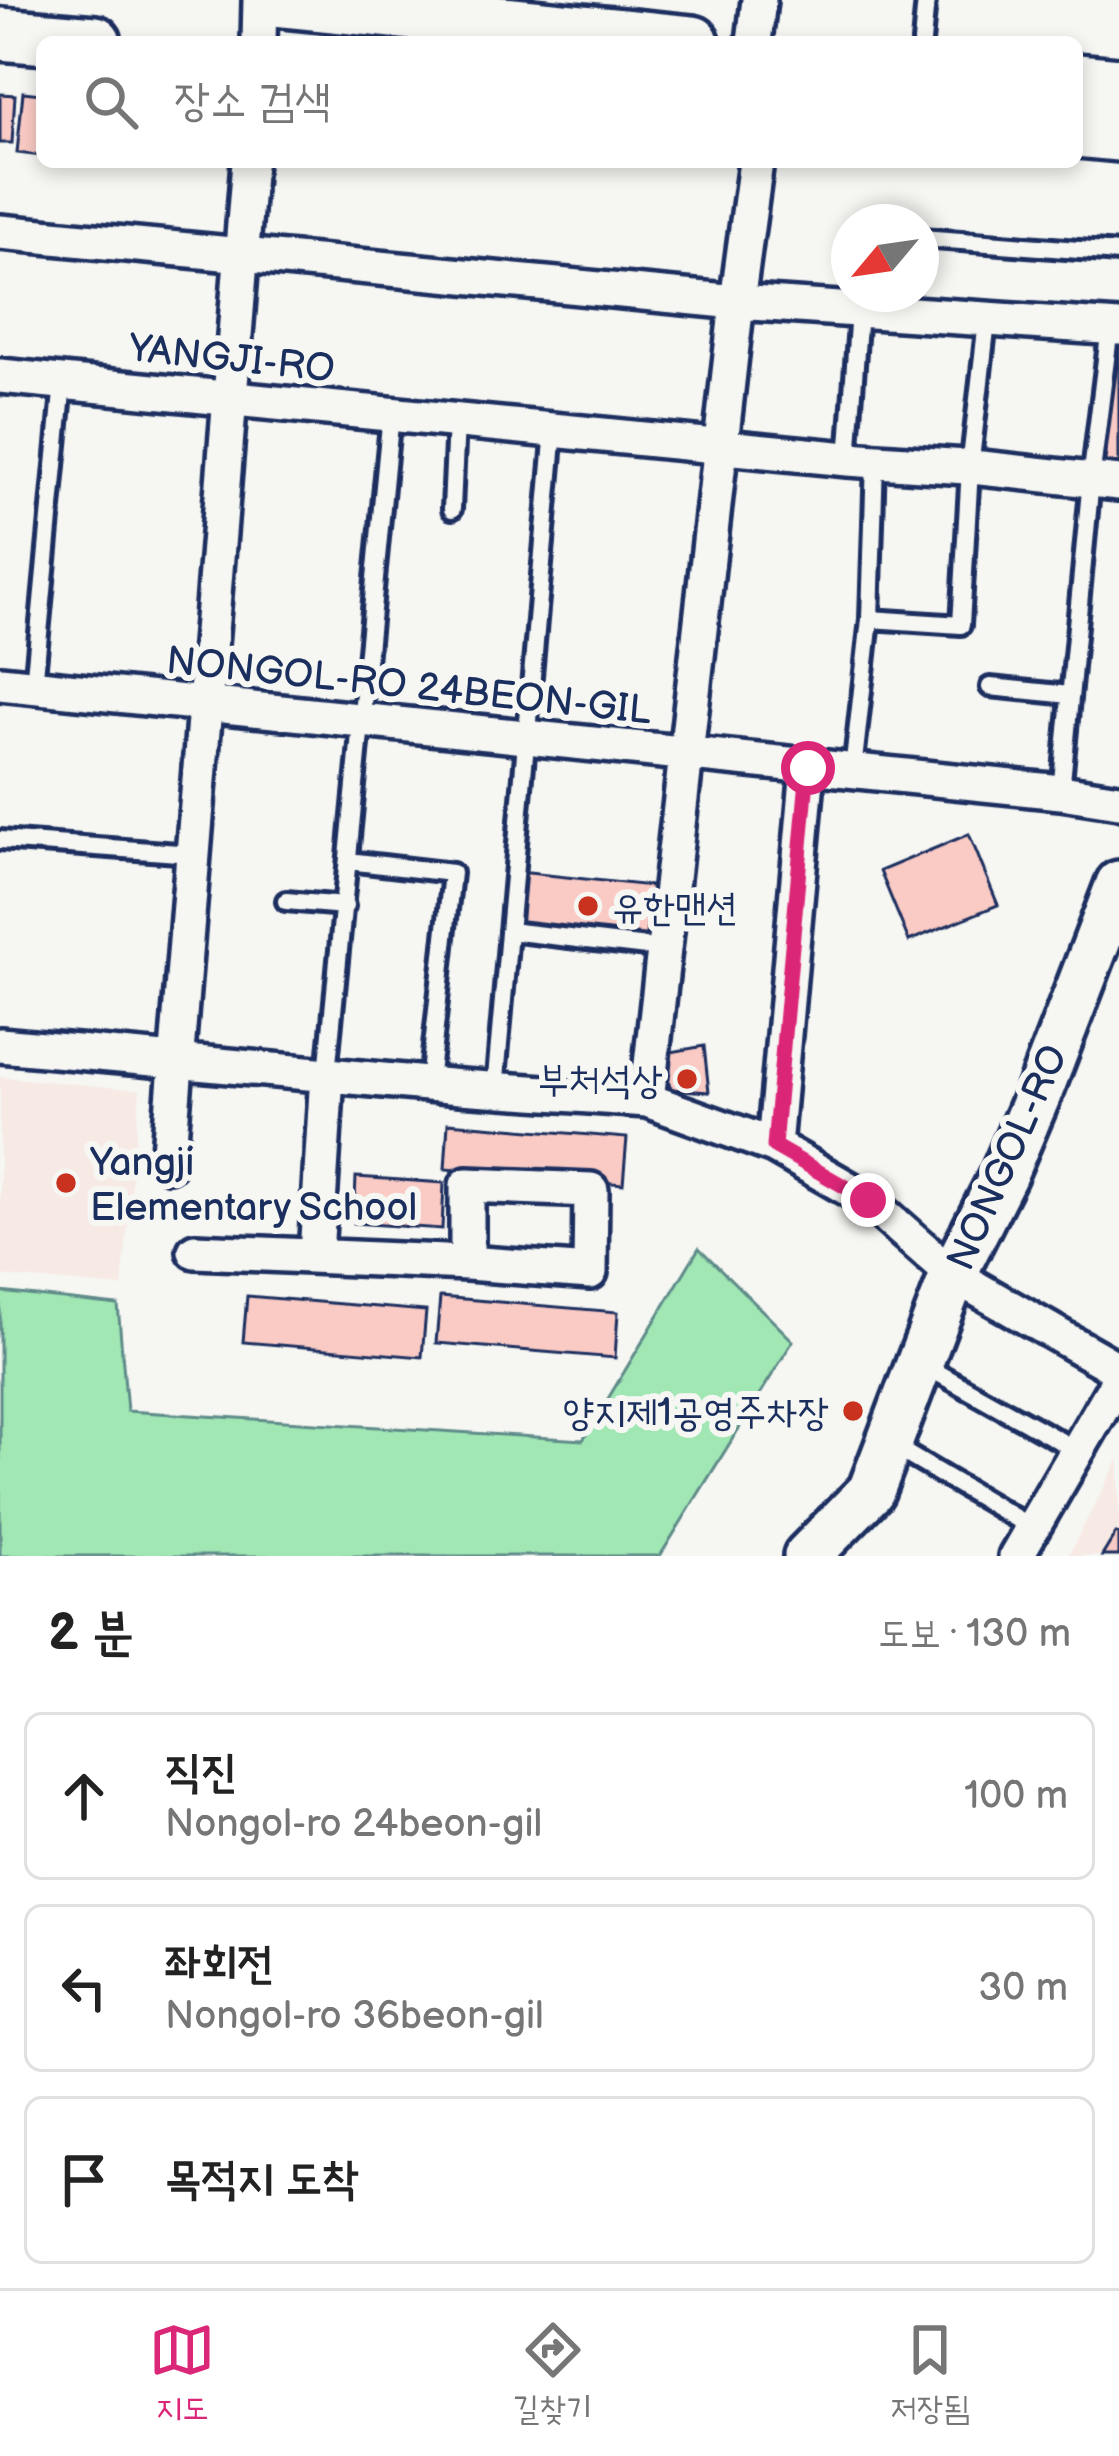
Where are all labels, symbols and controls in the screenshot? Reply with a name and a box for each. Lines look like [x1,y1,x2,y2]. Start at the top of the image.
search box [36,36,1083,168]
icon: search [78,69,144,135]
text: 장소 검색 [174,74,331,129]
north arrow [831,204,939,312]
street label: YANGJI-RO [125,325,337,394]
street label: NONGOL-RO 24BEON-GIL [164,638,654,735]
route start [781,741,835,795]
place label: 유한맨션 [612,885,738,932]
marker: 유한맨션 [575,893,601,919]
street label: NONGOL-RO [938,1038,1079,1278]
place label: 부처석상 [537,1058,663,1105]
marker: 부처석상 [674,1066,700,1092]
place label: Yangji Elementary School [89,1140,417,1232]
marker: Yangji Elementary School [53,1170,79,1196]
route end [841,1173,895,1227]
place label: 양지제1공영주차장 [563,1390,829,1437]
marker: 양지제1공영주차장 [840,1398,866,1424]
text: 2 분 [48,1603,133,1664]
text: 도보 · 130 m [878,1611,1071,1658]
text: 직진 [165,1745,237,1800]
icon: ahead [51,1763,117,1829]
text: 100 m [964,1773,1068,1820]
text: Nongol-ro 24beon-gil [165,1801,542,1848]
text: 좌회전 [165,1937,274,1992]
icon: left [51,1955,117,2021]
text: 30 m [978,1965,1068,2012]
text: Nongol-ro 36beon-gil [165,1993,544,2040]
icon: arrive [51,2147,117,2213]
text: 목적지 도착 [165,2152,358,2207]
tab: 지도 [149,2317,215,2430]
tab: 길찾기 [513,2317,592,2430]
tab: 저장됨 [890,2317,970,2430]

